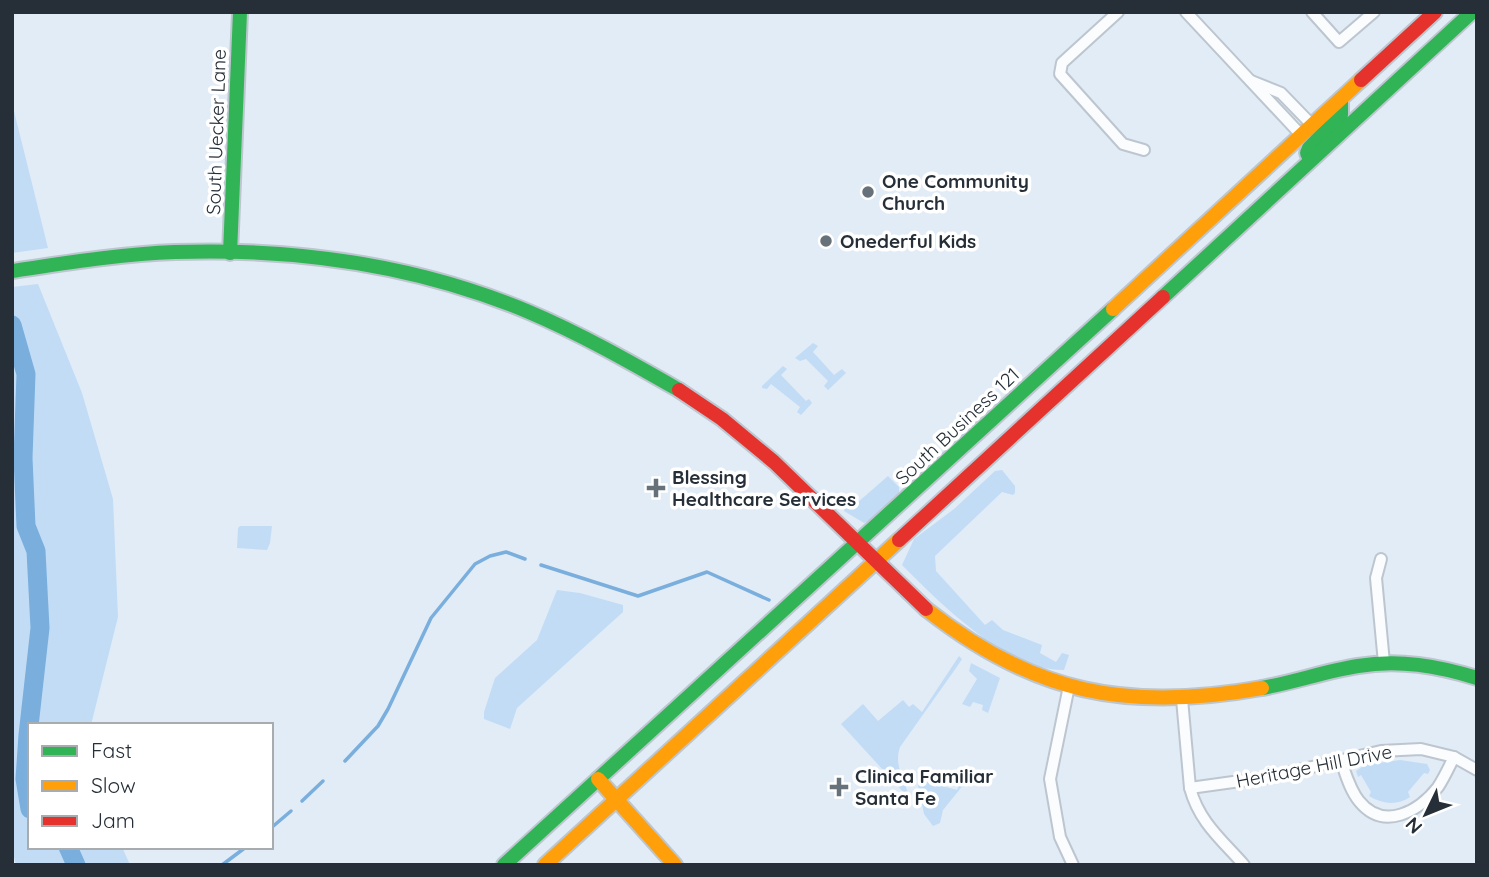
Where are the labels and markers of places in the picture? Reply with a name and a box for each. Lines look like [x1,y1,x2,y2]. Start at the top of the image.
place label: One Community Church [882,169,1029,215]
marker: One Community Church [860,184,876,200]
place label: Onederful Kids [840,229,976,253]
marker: Onederful Kids [818,233,834,249]
place label: Blessing Healthcare Services [672,465,856,511]
marker: Blessing Healthcare Services [646,478,666,498]
place label: Clinica Familiar Santa Fe [855,764,994,810]
marker: Clinica Familiar Santa Fe [829,777,849,797]

